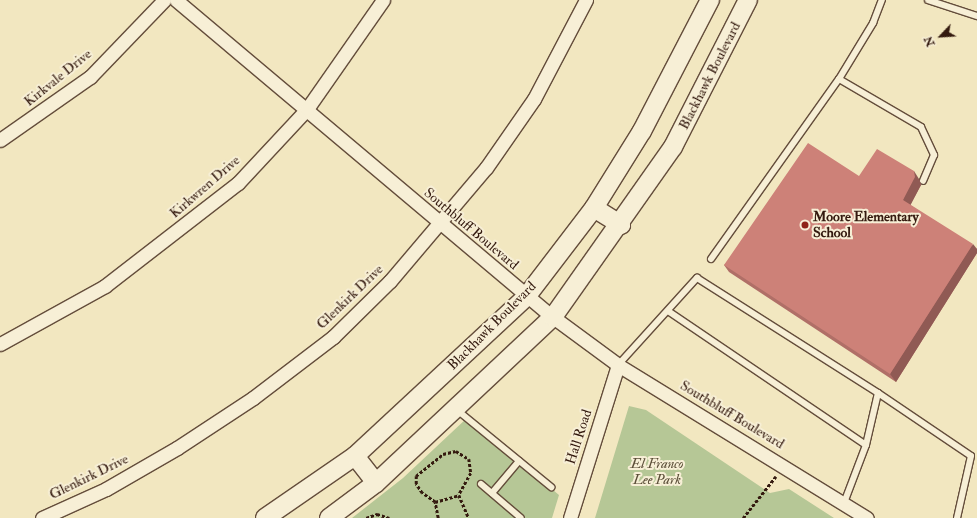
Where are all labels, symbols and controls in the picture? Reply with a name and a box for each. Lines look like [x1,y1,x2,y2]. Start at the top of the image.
north arrow [921,16,961,56]
street label: Blackhawk Boulevard [676,19,744,133]
text: N [922,34,938,49]
street label: Kirkvale Drive [21,46,95,110]
street label: Kirkwren Drive [167,152,243,222]
street label: Southbluff Boulevard [420,185,522,273]
place label: Moore Elementary School [813,209,919,242]
marker: Moore Elementary School [800,220,810,230]
street label: Glenkirk Drive [313,261,387,333]
street label: Blackhawk Boulevard [444,278,540,374]
street label: Southbluff Boulevard [677,377,787,453]
street label: Hall Road [562,407,596,467]
street label: Glenkirk Drive [47,451,131,503]
park label: El Franco Lee Park [630,456,684,488]

